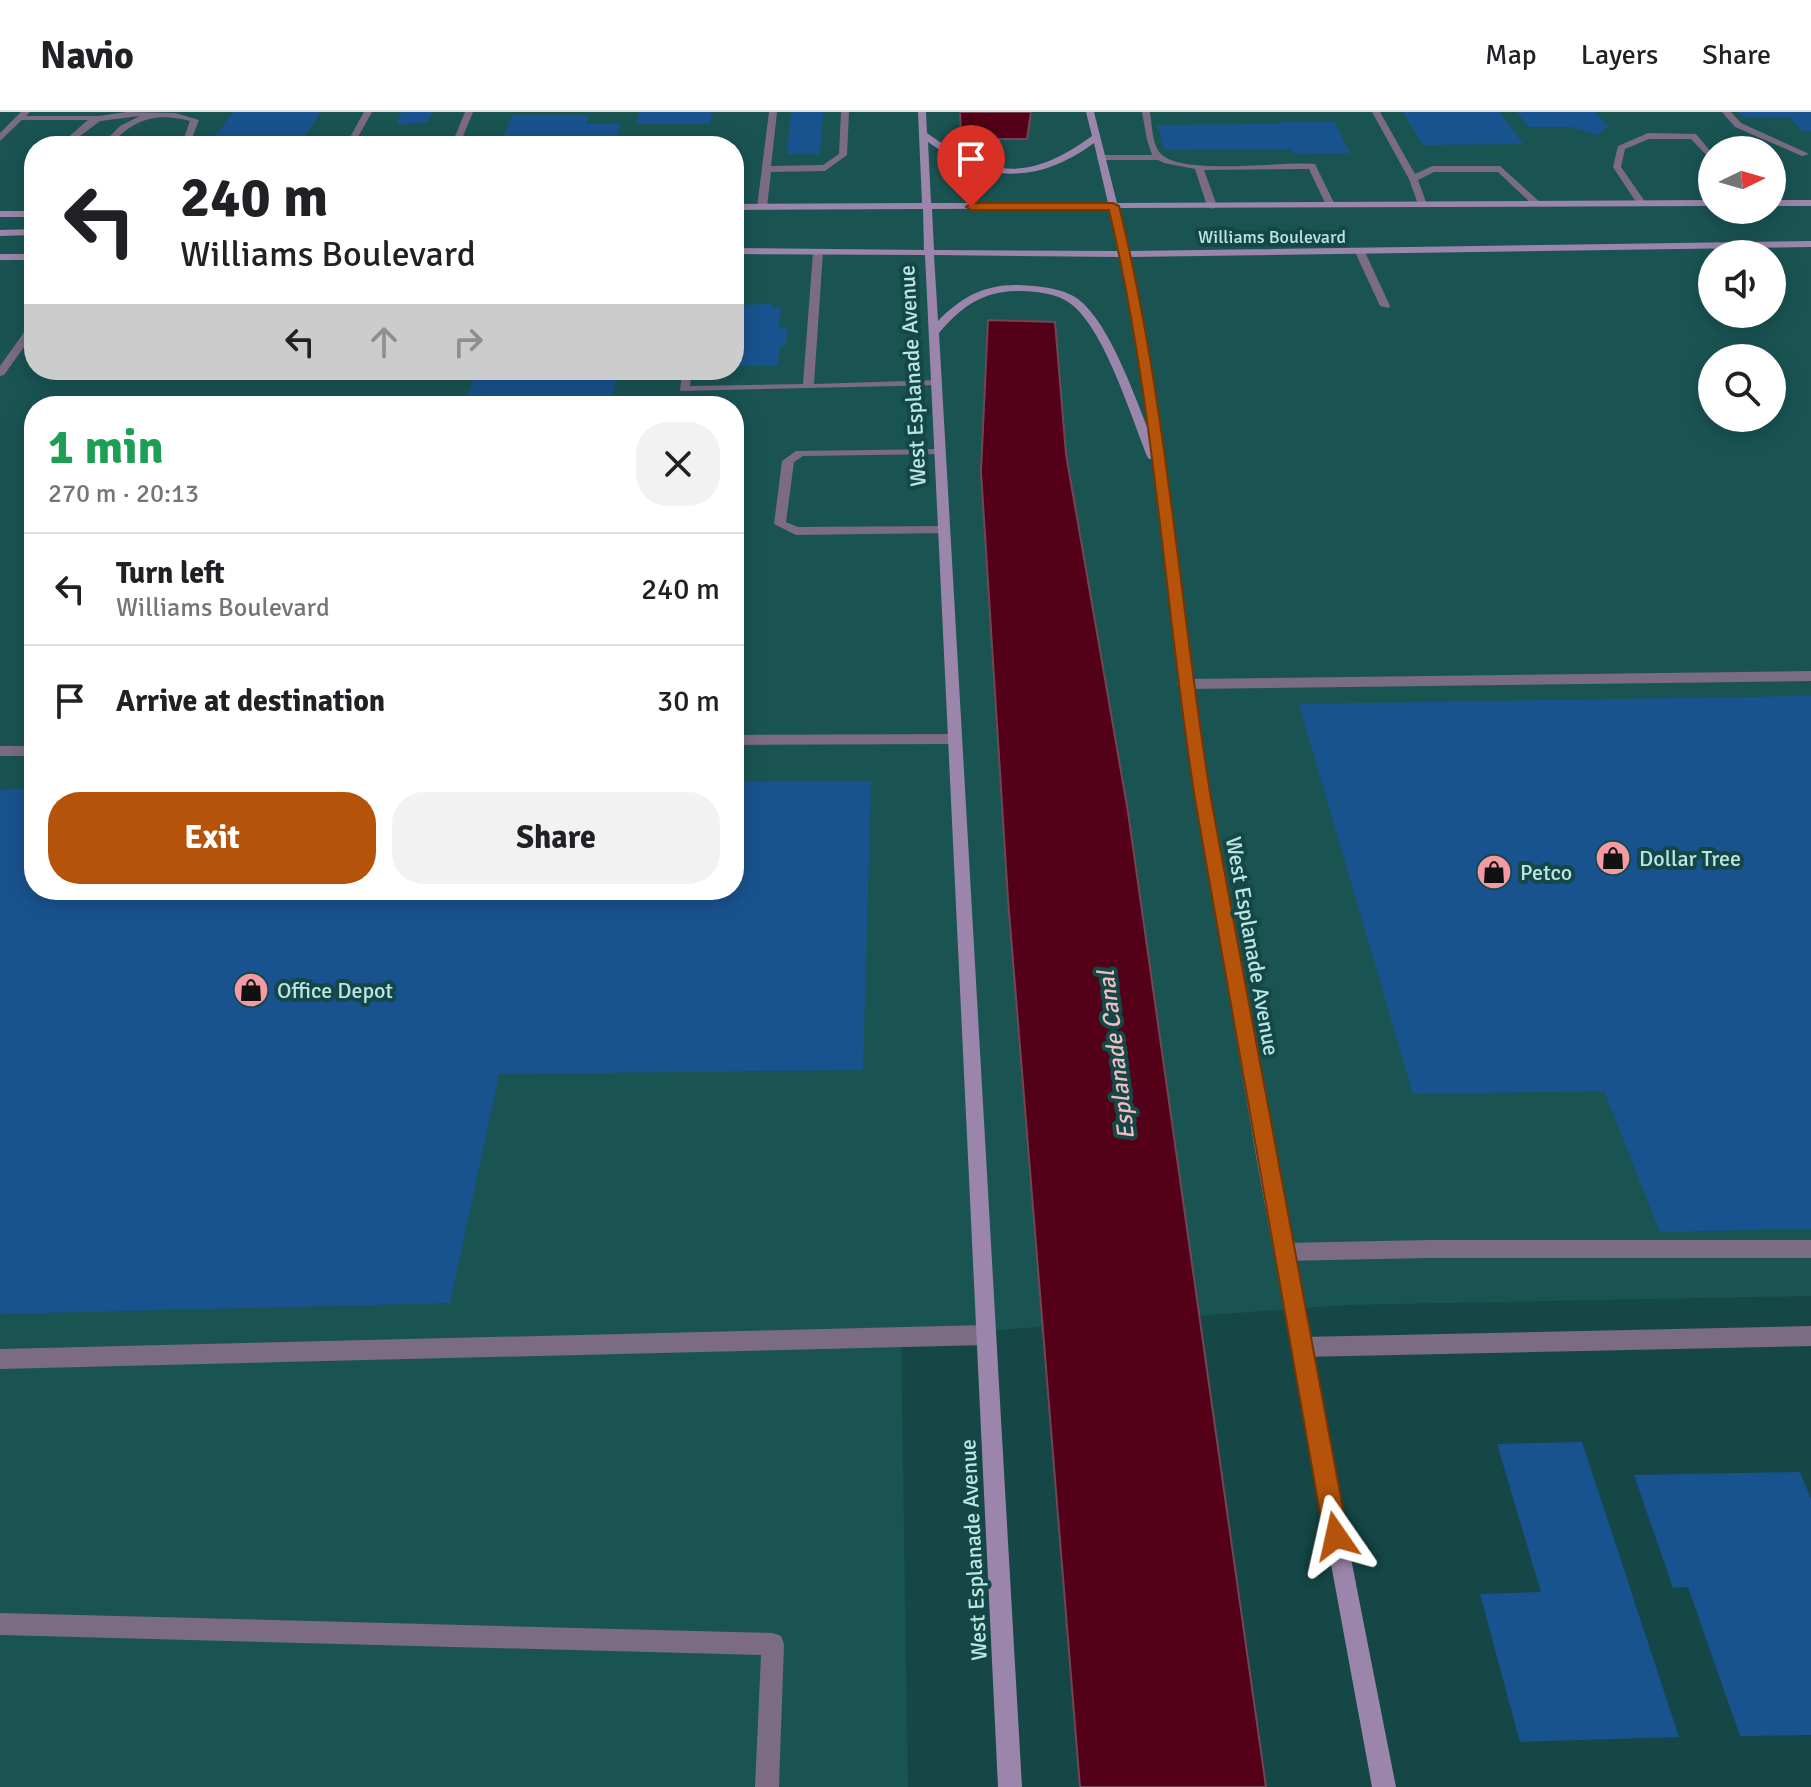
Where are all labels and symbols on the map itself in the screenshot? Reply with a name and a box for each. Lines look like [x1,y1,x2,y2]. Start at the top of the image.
pin [937,125,1005,207]
north arrow [1698,136,1786,224]
street label: Williams Boulevard [1198,226,1346,248]
street label: West Esplanade Avenue [893,265,932,487]
street label: West Esplanade Avenue [1220,835,1285,1058]
shop icon: Dollar Tree [1594,839,1632,877]
place label: Dollar Tree [1639,845,1741,872]
shop icon: Petco [1475,853,1513,891]
place label: Petco [1520,859,1572,886]
water label: Esplanade Canal [1091,967,1141,1141]
shop icon: Office Depot [232,971,270,1009]
place label: Office Depot [277,977,393,1004]
street label: West Esplanade Avenue [954,1439,993,1661]
position arrow [1294,1494,1378,1578]

